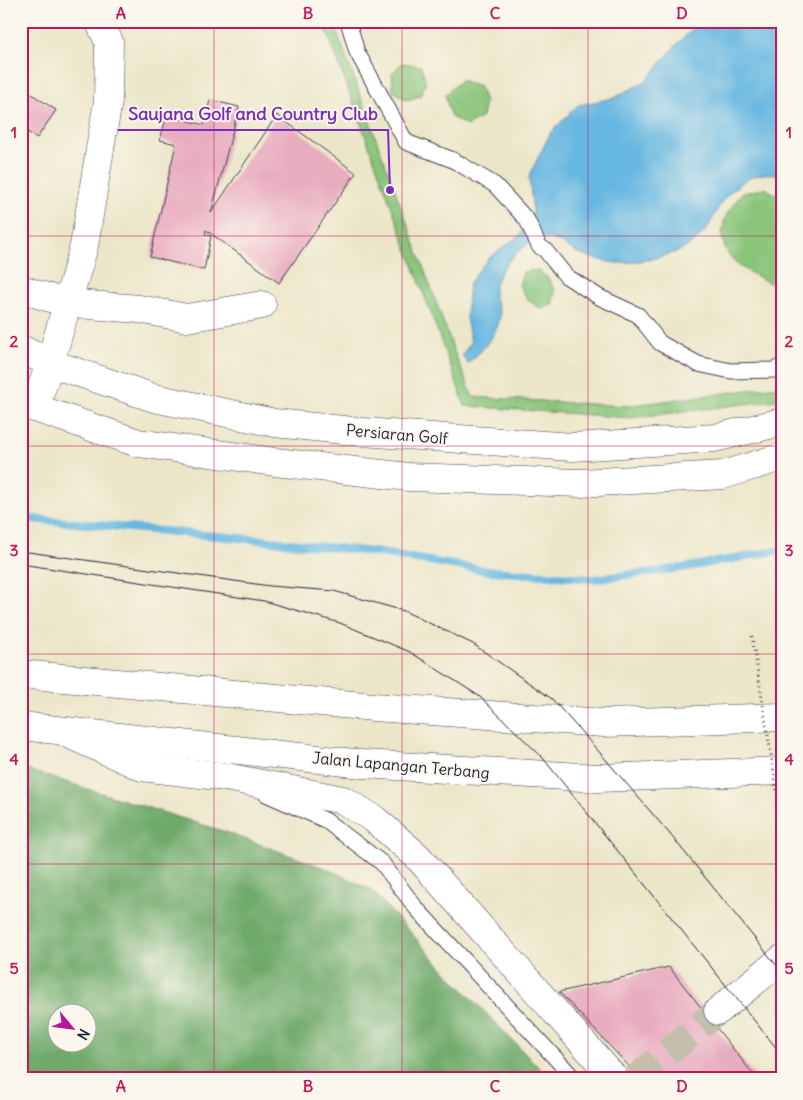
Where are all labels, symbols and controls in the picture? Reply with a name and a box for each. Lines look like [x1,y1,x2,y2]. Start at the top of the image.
text: A [116,3,126,23]
text: B [303,3,314,23]
text: C [490,3,501,23]
text: D [676,3,688,23]
callout: Saujana Golf and Country Club [118,97,388,130]
text: Saujana Golf and Country Club [128,102,378,125]
text: 1 [11,122,17,142]
text: 1 [786,122,792,142]
text: 2 [10,331,19,351]
text: 2 [785,331,794,351]
street label: Persiaran Golf [345,420,449,448]
text: 3 [9,540,19,560]
text: 3 [784,540,794,560]
street label: Jalan Lapangan Terbang [311,747,491,783]
text: 4 [9,749,19,769]
text: 4 [784,749,794,769]
text: 5 [9,958,19,978]
text: 5 [784,958,794,978]
north arrow [48,1002,98,1052]
text: N [73,1026,94,1043]
text: A [116,1076,126,1096]
text: B [303,1076,314,1096]
text: C [490,1076,501,1096]
text: D [676,1076,688,1096]

